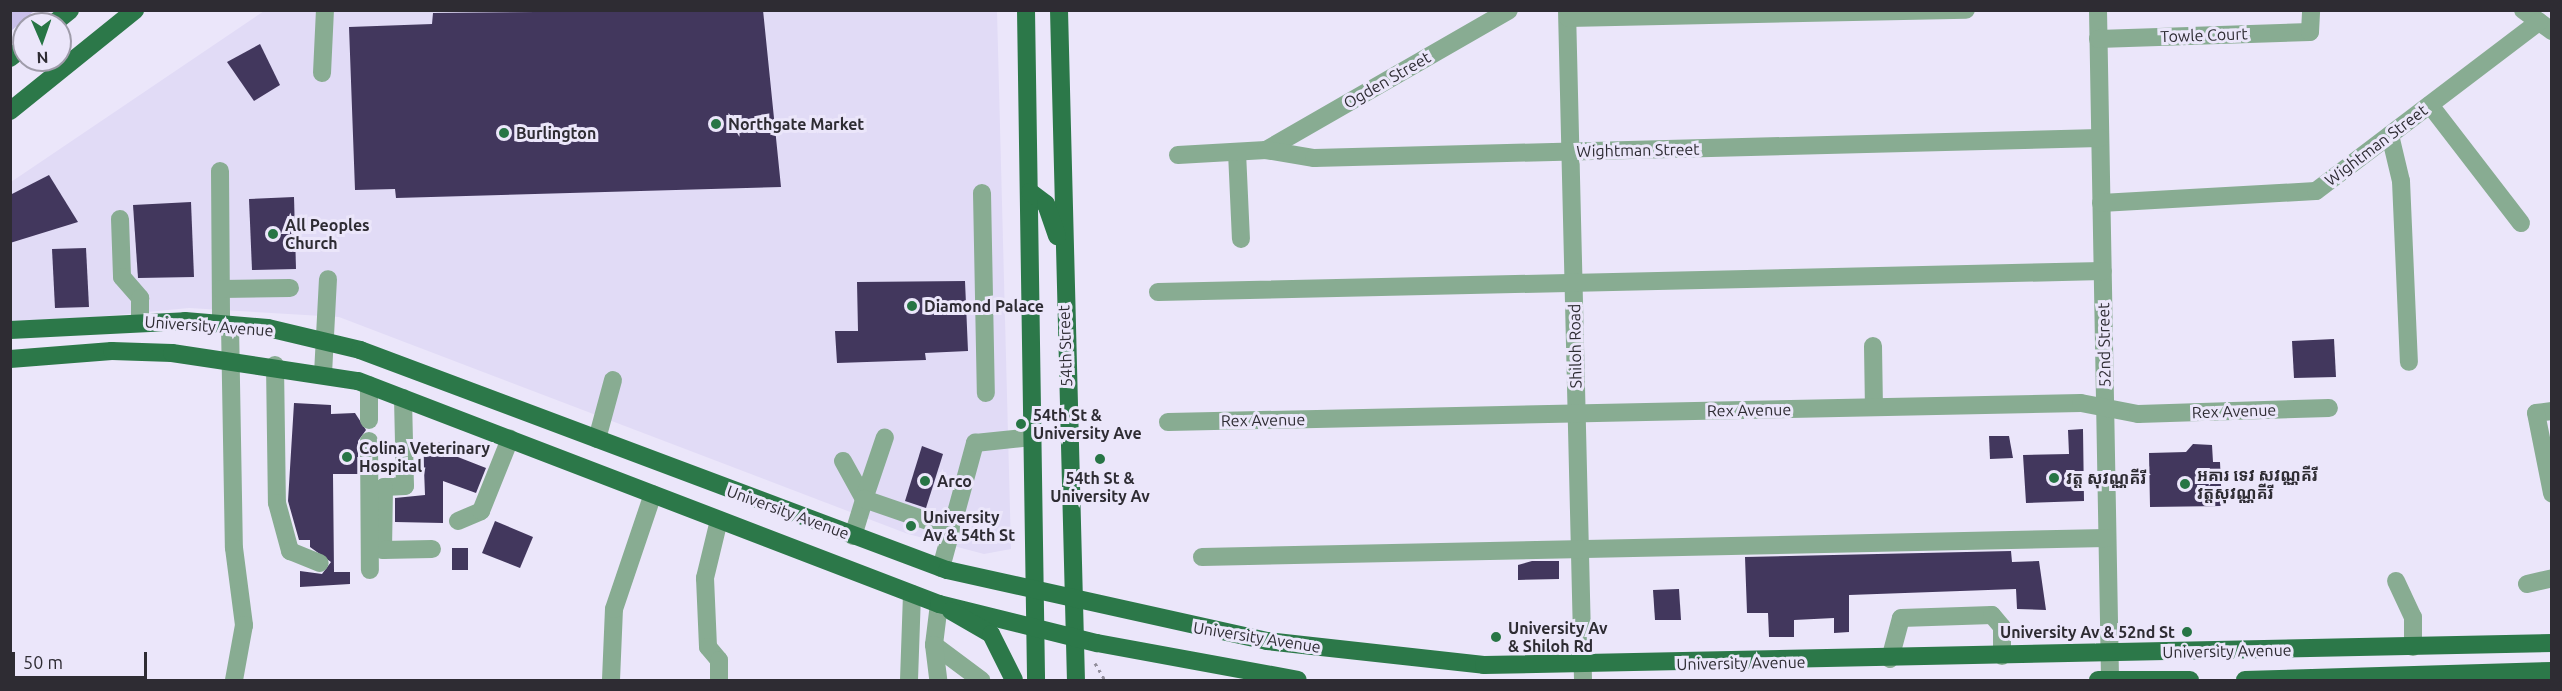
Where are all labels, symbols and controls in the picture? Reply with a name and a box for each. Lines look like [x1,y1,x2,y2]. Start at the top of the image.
north arrow [12,12,72,72]
street label: Towle Court [2160,24,2248,46]
street label: Ogden Street [1340,47,1434,113]
text: N [36,49,49,67]
street label: Wightman Street [2321,100,2431,190]
place label: Northgate Market [728,114,864,134]
marker: Northgate Market [709,117,723,131]
place label: Burlington [516,123,596,143]
marker: Burlington [497,126,511,140]
street label: Wightman Street [1576,139,1700,161]
place label: All Peoples Church [285,215,370,253]
marker: All Peoples Church [266,227,280,241]
place label: Diamond Palace [924,296,1044,316]
marker: Diamond Palace [905,299,919,313]
street label: 52nd Street [2094,302,2114,388]
street label: Shiloh Road [1565,304,1585,388]
street label: 54th Street [1054,305,1076,387]
street label: University Avenue [144,312,274,340]
street label: Rex Avenue [1707,400,1791,420]
street label: Rex Avenue [2191,400,2277,422]
place label: 54th St & University Ave [1033,405,1142,443]
street label: Rex Avenue [1221,410,1305,430]
marker: 54th St & University Ave [1014,417,1028,431]
place label: Colina Veterinary Hospital [359,438,490,476]
marker: Colina Veterinary Hospital [340,450,354,464]
marker: 54th St & University Av [1093,452,1107,466]
place label: អគារ ទេវ សុវណ្ណគីរី វត្តសុវណ្ណគីរី [2197,465,2318,503]
place label: 54th St & University Av [1050,468,1150,506]
place label: វត្ត សុវណ្ណគីរី [2066,468,2146,488]
place label: Arco [937,471,972,491]
marker: វត្ត សុវណ្ណគីរី [2047,471,2061,485]
marker: Arco [918,474,932,488]
marker: អគារ ទេវ សុវណ្ណគីរី វត្តសុវណ្ណគីរី [2178,477,2192,491]
street label: University Avenue [724,481,852,543]
place label: University Av & 54th St [923,507,1015,545]
marker: University Av & 54th St [904,519,918,533]
street label: University Avenue [1192,617,1322,657]
place label: University Av & Shiloh Rd [1508,618,1608,656]
place label: University Av & 52nd St [2000,622,2175,642]
marker: University Av & 52nd St [2180,625,2194,639]
marker: University Av & Shiloh Rd [1489,630,1503,644]
scale bar [15,640,150,678]
street label: University Avenue [2162,640,2292,662]
text: 50 m [23,652,63,672]
street label: University Avenue [1676,652,1806,674]

